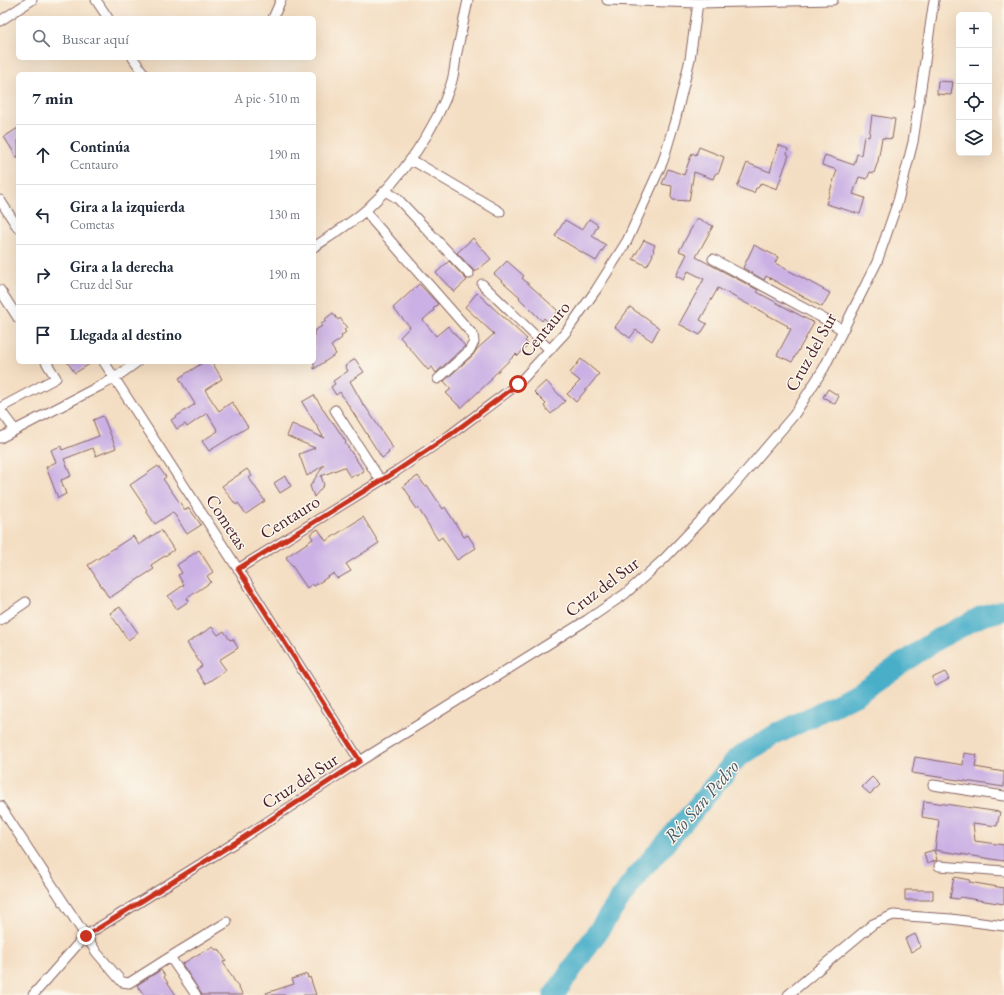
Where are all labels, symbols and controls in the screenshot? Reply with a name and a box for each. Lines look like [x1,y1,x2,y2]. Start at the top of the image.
map controls [956,12,992,156]
button: + [956,12,992,48]
search box [16,16,316,60]
icon: search [30,27,52,49]
text: Buscar aquí [62,29,129,48]
button: − [956,48,992,84]
button: locate [956,84,992,120]
text: 7 min [32,87,73,109]
text: A pie · 510 m [234,90,300,107]
button: layers [956,120,992,156]
text: Continúa [70,137,130,156]
icon: ahead [32,144,54,166]
text: 190 m [269,146,300,163]
text: Centauro [70,156,118,173]
text: Gira a la izquierda [70,197,185,216]
icon: left [32,204,54,226]
text: 130 m [269,206,300,223]
text: Cometas [70,216,114,233]
text: Gira a la derecha [70,257,174,276]
icon: right [32,264,54,286]
text: 190 m [269,266,300,283]
text: Cruz del Sur [70,276,133,293]
street label: Centauro [514,296,575,362]
street label: Cruz del Sur [780,308,842,395]
icon: arrive [32,324,54,346]
text: Llegada al destino [70,325,182,344]
route start [509,375,527,393]
street label: Centauro [255,489,324,544]
street label: Cometas [201,490,254,554]
street label: Cruz del Sur [560,551,643,622]
street label: Cruz del Sur [257,747,342,814]
water label: Río San Pedro [658,754,744,848]
route end [77,927,95,945]

